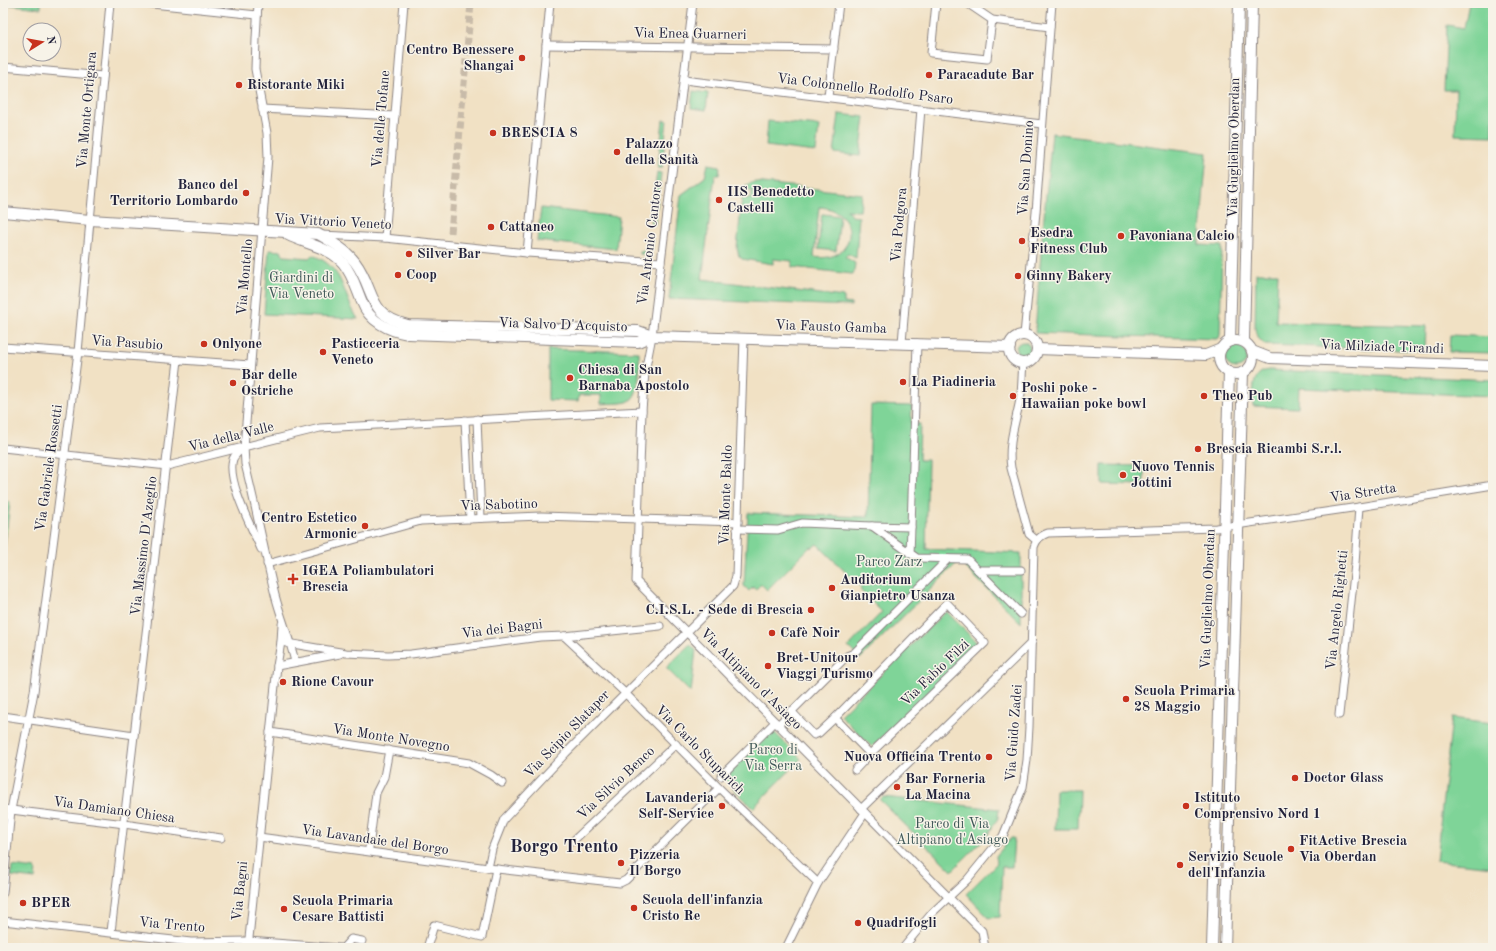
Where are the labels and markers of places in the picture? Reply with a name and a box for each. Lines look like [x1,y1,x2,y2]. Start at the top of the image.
place label: Centro Benessere Shangai [406,43,514,73]
marker: Centro Benessere Shangai [517,53,527,63]
place label: Paracadute Bar [937,68,1034,82]
marker: Paracadute Bar [924,70,934,80]
place label: Ristorante Miki [247,78,345,92]
marker: Ristorante Miki [234,80,244,90]
place label: BRESCIA 8 [501,126,578,140]
marker: BRESCIA 8 [488,128,498,138]
place label: Palazzo della Sanità [625,137,699,167]
marker: Palazzo della Sanità [612,147,622,157]
place label: Banco del Territorio Lombardo [110,178,238,208]
place label: IIS Benedetto Castelli [727,185,814,215]
marker: Banco del Territorio Lombardo [241,188,251,198]
marker: IIS Benedetto Castelli [714,195,724,205]
place label: Cattaneo [499,220,554,234]
marker: Cattaneo [486,222,496,232]
place label: Esedra Fitness Club [1030,226,1108,256]
place label: Pavoniana Calcio [1129,229,1235,243]
marker: Pavoniana Calcio [1116,231,1126,241]
marker: Esedra Fitness Club [1017,236,1027,246]
place label: Silver Bar [417,247,481,261]
marker: Silver Bar [404,249,414,259]
place label: Coop [406,268,437,282]
place label: Ginny Bakery [1026,269,1112,283]
marker: Coop [393,270,403,280]
marker: Ginny Bakery [1013,271,1023,281]
place label: Onlyone [212,337,262,351]
place label: Pasticceria Veneto [331,337,400,367]
marker: Onlyone [199,339,209,349]
marker: Pasticceria Veneto [318,347,328,357]
place label: Chiesa di San Barnaba Apostolo [578,363,689,393]
place label: Bar delle Ostriche [241,368,297,398]
marker: Chiesa di San Barnaba Apostolo [565,373,575,383]
place label: La Piadineria [911,375,996,389]
marker: La Piadineria [898,377,908,387]
marker: Bar delle Ostriche [228,378,238,388]
place label: Poshi poke - Hawaiian poke bowl [1021,381,1146,411]
place label: Theo Pub [1212,389,1272,403]
marker: Poshi poke - Hawaiian poke bowl [1008,391,1018,401]
marker: Theo Pub [1199,391,1209,401]
place label: Brescia Ricambi S.r.l. [1206,442,1342,456]
marker: Brescia Ricambi S.r.l. [1193,444,1203,454]
place label: Nuovo Tennis Jottini [1131,460,1215,490]
marker: Nuovo Tennis Jottini [1118,470,1128,480]
place label: Centro Estetico Armonic [261,511,357,541]
marker: Centro Estetico Armonic [360,521,370,531]
place label: IGEA Poliambulatori Brescia [302,564,434,594]
marker: IGEA Poliambulatori Brescia [287,573,299,585]
place label: Auditorium Gianpietro Usanza [840,573,955,603]
marker: Auditorium Gianpietro Usanza [827,583,837,593]
place label: C.I.S.L. - Sede di Brescia [645,603,803,617]
marker: C.I.S.L. - Sede di Brescia [806,605,816,615]
place label: Cafè Noir [780,626,840,640]
marker: Cafè Noir [767,628,777,638]
place label: Bret-Unitour Viaggi Turismo [776,651,873,681]
marker: Bret-Unitour Viaggi Turismo [763,661,773,671]
place label: Rione Cavour [291,675,374,689]
marker: Rione Cavour [278,677,288,687]
place label: Scuola Primaria 28 Maggio [1134,684,1235,714]
marker: Scuola Primaria 28 Maggio [1121,694,1131,704]
place label: Nuova Officina Trento [844,750,981,764]
marker: Nuova Officina Trento [984,752,994,762]
place label: Doctor Glass [1303,771,1383,785]
place label: Bar Forneria La Macina [905,772,986,802]
marker: Doctor Glass [1290,773,1300,783]
marker: Bar Forneria La Macina [892,782,902,792]
place label: Lavanderia Self-Service [638,791,714,821]
place label: Istituto Comprensivo Nord 1 [1194,791,1321,821]
marker: Lavanderia Self-Service [717,801,727,811]
marker: Istituto Comprensivo Nord 1 [1181,801,1191,811]
place label: FitActive Brescia Via Oberdan [1299,834,1407,864]
marker: FitActive Brescia Via Oberdan [1286,844,1296,854]
place label: Pizzeria Il Borgo [629,848,681,878]
place label: Servizio Scuole dell'Infanzia [1188,850,1283,880]
marker: Pizzeria Il Borgo [616,858,626,868]
marker: Servizio Scuole dell'Infanzia [1175,860,1185,870]
place label: Scuola dell'infanzia Cristo Re [642,893,763,923]
place label: Scuola Primaria Cesare Battisti [292,894,393,924]
place label: BPER [31,896,71,910]
marker: BPER [18,898,28,908]
marker: Scuola dell'infanzia Cristo Re [629,903,639,913]
marker: Scuola Primaria Cesare Battisti [279,904,289,914]
place label: Quadrifogli [866,916,937,930]
marker: Quadrifogli [853,918,863,928]

